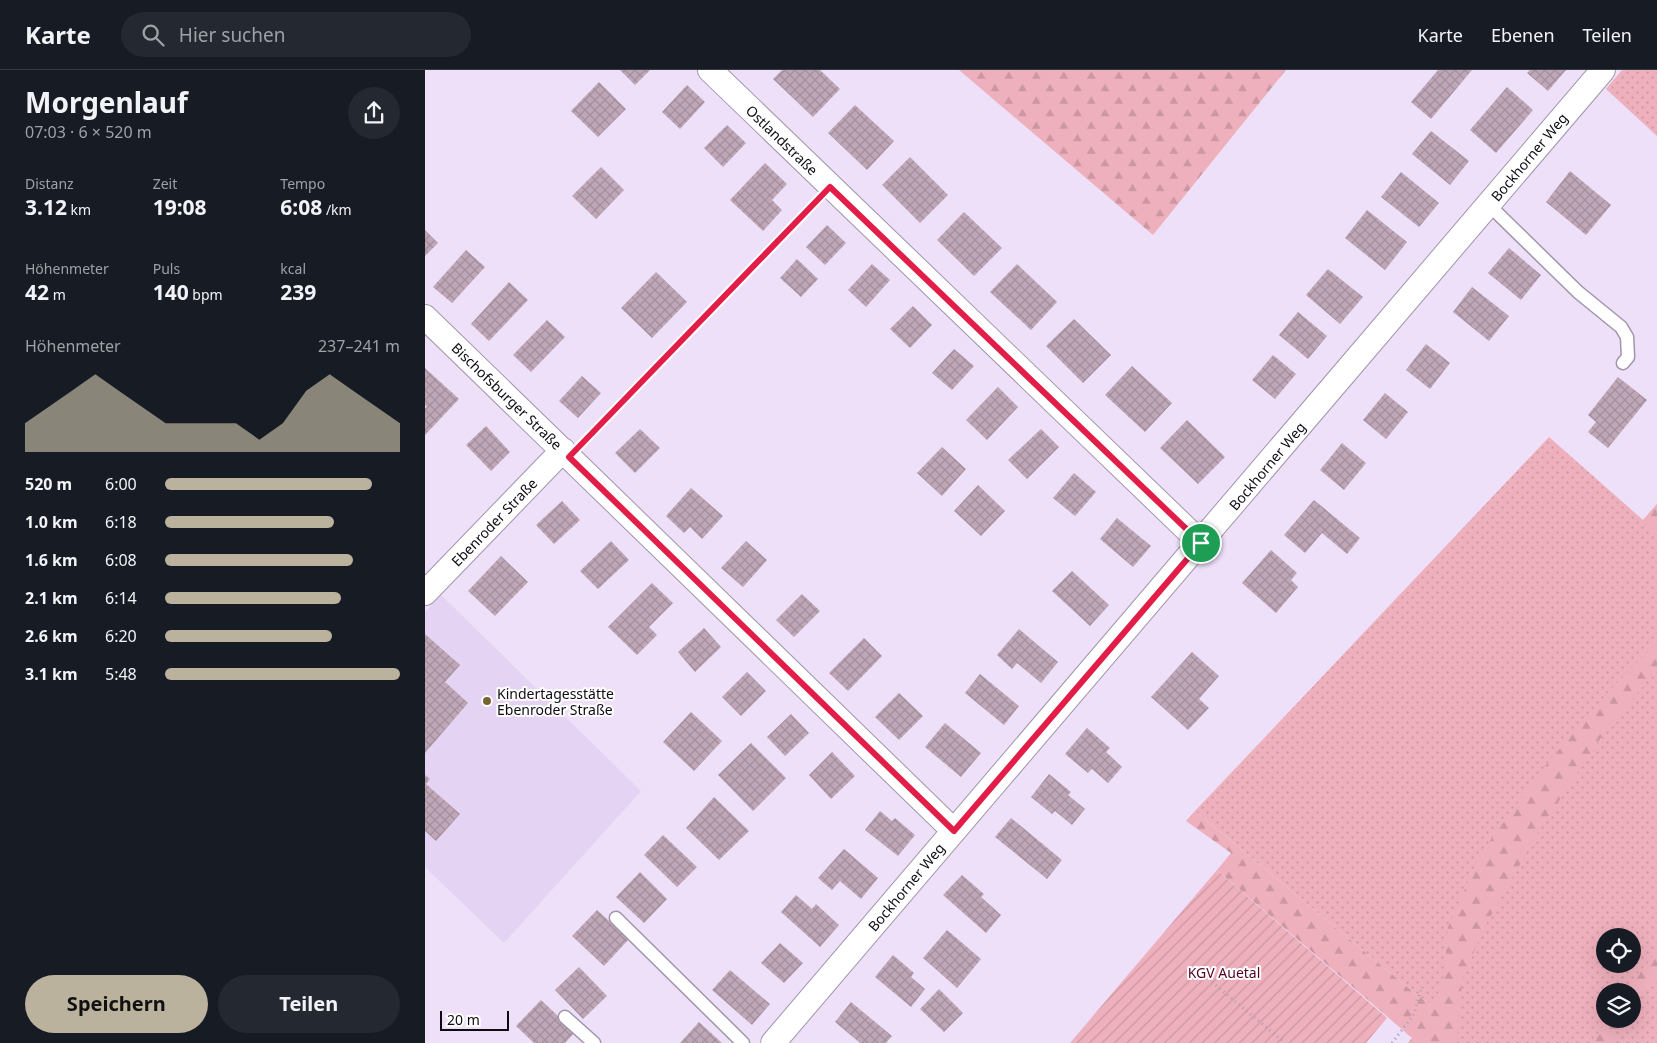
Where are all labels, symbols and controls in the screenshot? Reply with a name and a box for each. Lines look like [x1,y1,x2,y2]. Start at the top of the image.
search box [121,12,471,57]
text: Karte [25,18,91,51]
icon: search [139,21,167,49]
text: Hier suchen [179,22,285,48]
text: Karte [1418,23,1463,47]
text: Ebenen [1491,23,1555,47]
text: Teilen [1583,23,1632,47]
text: Morgenlauf [25,83,188,121]
button: share [348,87,400,139]
street label: Ostlandstraße [742,101,822,179]
street label: Bockhorner Weg [1486,109,1572,205]
text: 07:03 · 6 × 520 m [25,121,152,143]
text: Distanz [25,174,74,193]
text: Zeit [153,174,177,193]
text: Tempo [280,174,325,193]
text: 3.12 [25,193,67,221]
text: 19:08 [153,193,207,221]
text: 6:08 [280,193,322,221]
text: km [67,200,91,219]
text: /km [322,200,352,219]
text: Höhenmeter [25,259,109,278]
text: Puls [153,259,180,278]
text: kcal [280,259,306,278]
text: 42 [25,278,49,306]
text: 140 [153,278,189,306]
text: 239 [280,278,316,306]
text: m [49,285,66,304]
text: bpm [189,285,223,304]
text: Höhenmeter [25,335,121,357]
text: 237–241 m [318,335,400,357]
street label: Bischofsburger Straße [448,338,566,454]
street label: Bockhorner Weg [1224,418,1310,514]
text: 520 m [25,473,72,495]
text: 6:00 [105,473,137,495]
street label: Ebenroder Straße [447,474,541,570]
text: 1.0 km [25,511,77,533]
text: 6:18 [105,511,137,533]
pin [1180,522,1222,564]
icon: arrive [1187,529,1215,557]
text: 1.6 km [25,549,77,571]
text: 6:08 [105,549,137,571]
text: 2.1 km [25,587,77,609]
text: 6:14 [105,587,137,609]
text: 2.6 km [25,625,77,647]
text: 6:20 [105,625,137,647]
text: 3.1 km [25,663,77,685]
text: 5:48 [105,663,137,685]
place label: Kindertagesstätte Ebenroder Straße [497,684,614,719]
marker: Kindertagesstätte Ebenroder Straße [481,695,493,707]
street label: Bockhorner Weg [863,839,949,935]
map controls [1596,928,1641,1028]
button: locate [1596,928,1641,973]
park label: KGV Auetal [1188,963,1260,982]
button: Speichern [25,975,208,1033]
button: Teilen [218,975,400,1033]
button: layers [1596,983,1641,1028]
scale bar [440,1008,509,1031]
text: 20 m [447,1010,480,1029]

